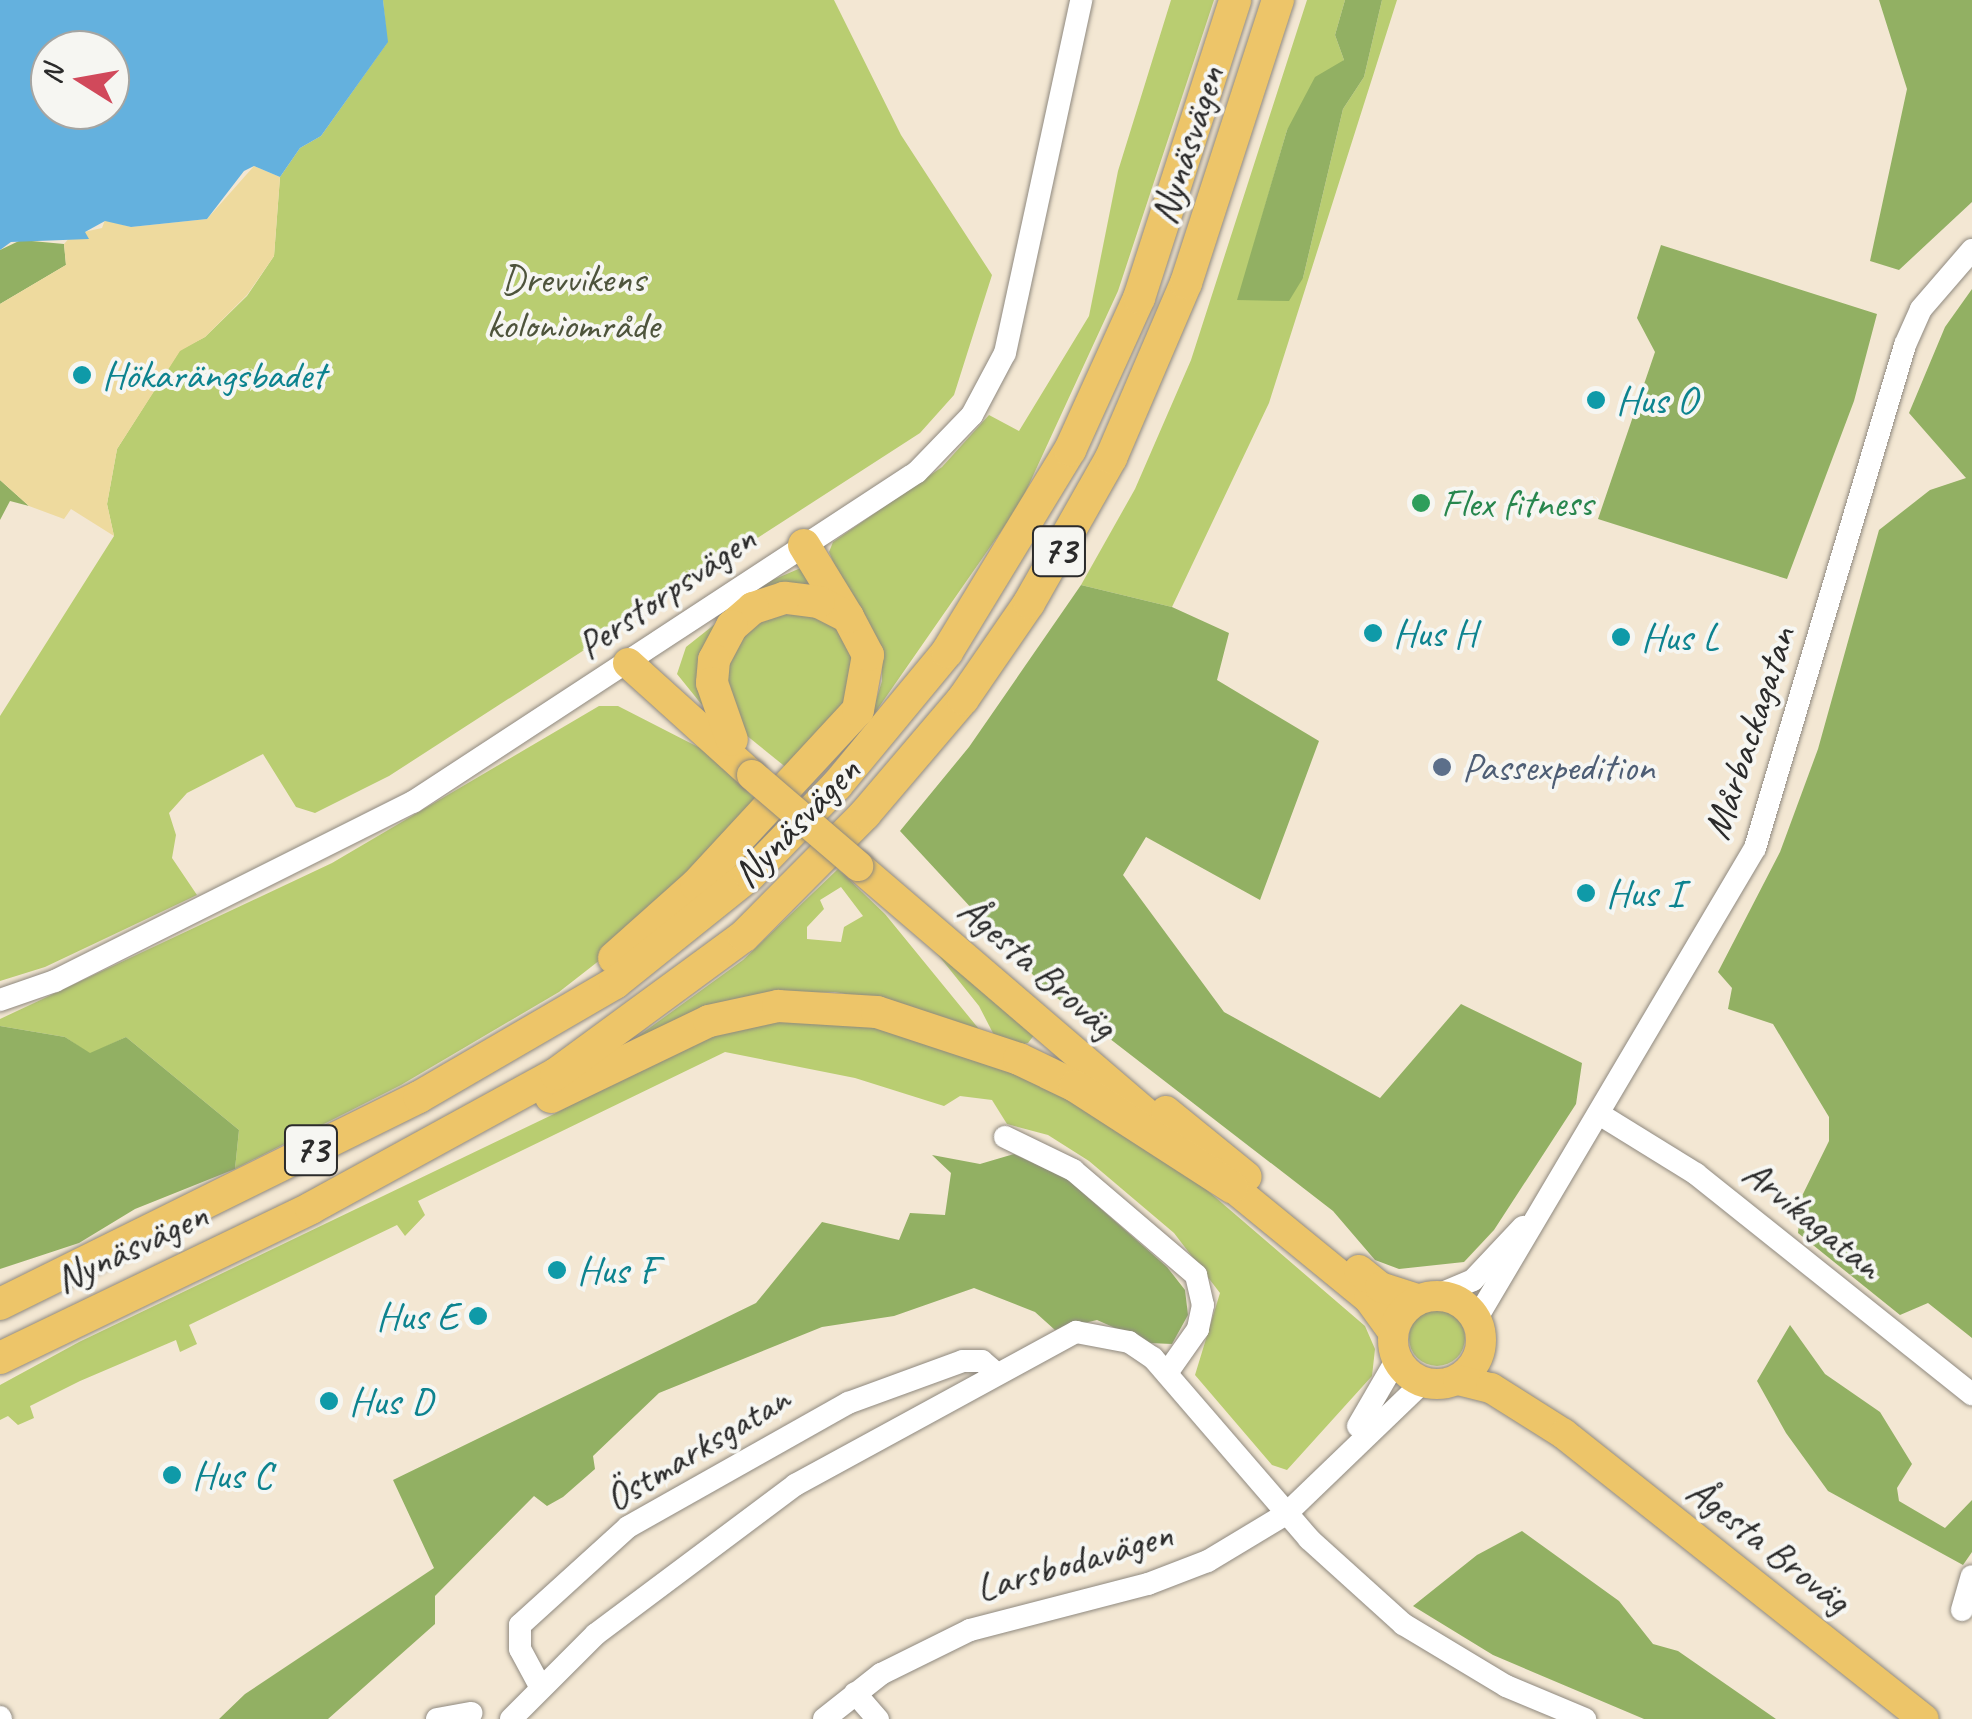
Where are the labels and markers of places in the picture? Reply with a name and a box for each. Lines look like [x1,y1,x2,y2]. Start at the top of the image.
place label: Hökarängsbadet [102,351,325,399]
marker: Hökarängsbadet [71,364,93,386]
place label: Hus O [1616,376,1696,424]
marker: Hus O [1585,389,1607,411]
place label: Flex fitness [1441,479,1593,527]
marker: Flex fitness [1410,492,1432,514]
place label: Hus H [1393,609,1476,657]
place label: Hus L [1641,613,1719,661]
marker: Hus H [1362,622,1384,644]
marker: Hus L [1610,626,1632,648]
place label: Passexpedition [1462,743,1655,791]
marker: Passexpedition [1431,756,1453,778]
place label: Hus I [1606,869,1683,917]
marker: Hus I [1575,882,1597,904]
place label: Hus F [577,1246,656,1294]
marker: Hus F [546,1259,568,1281]
place label: Hus E [376,1292,458,1340]
marker: Hus E [467,1305,489,1327]
place label: Hus D [349,1377,433,1425]
marker: Hus D [318,1390,340,1412]
place label: Hus C [192,1451,272,1499]
marker: Hus C [161,1464,183,1486]

